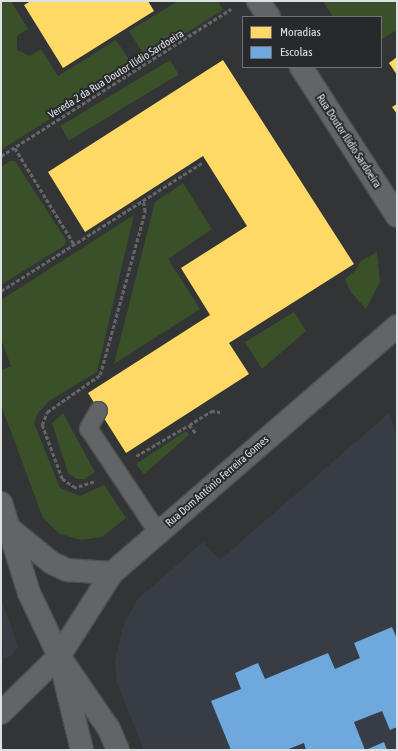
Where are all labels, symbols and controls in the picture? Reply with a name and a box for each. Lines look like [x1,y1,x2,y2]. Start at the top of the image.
legend [242,16,382,68]
text: Moradias [280,25,321,39]
street label: Vereda 2 da Rua Doutor Ilídio Sardoeira [46,27,186,121]
text: Escolas [280,45,312,59]
street label: Rua Doutor Ilídio Sardoeira [314,92,384,190]
street label: Rua Dom António Ferreira Gomes [163,433,271,529]

